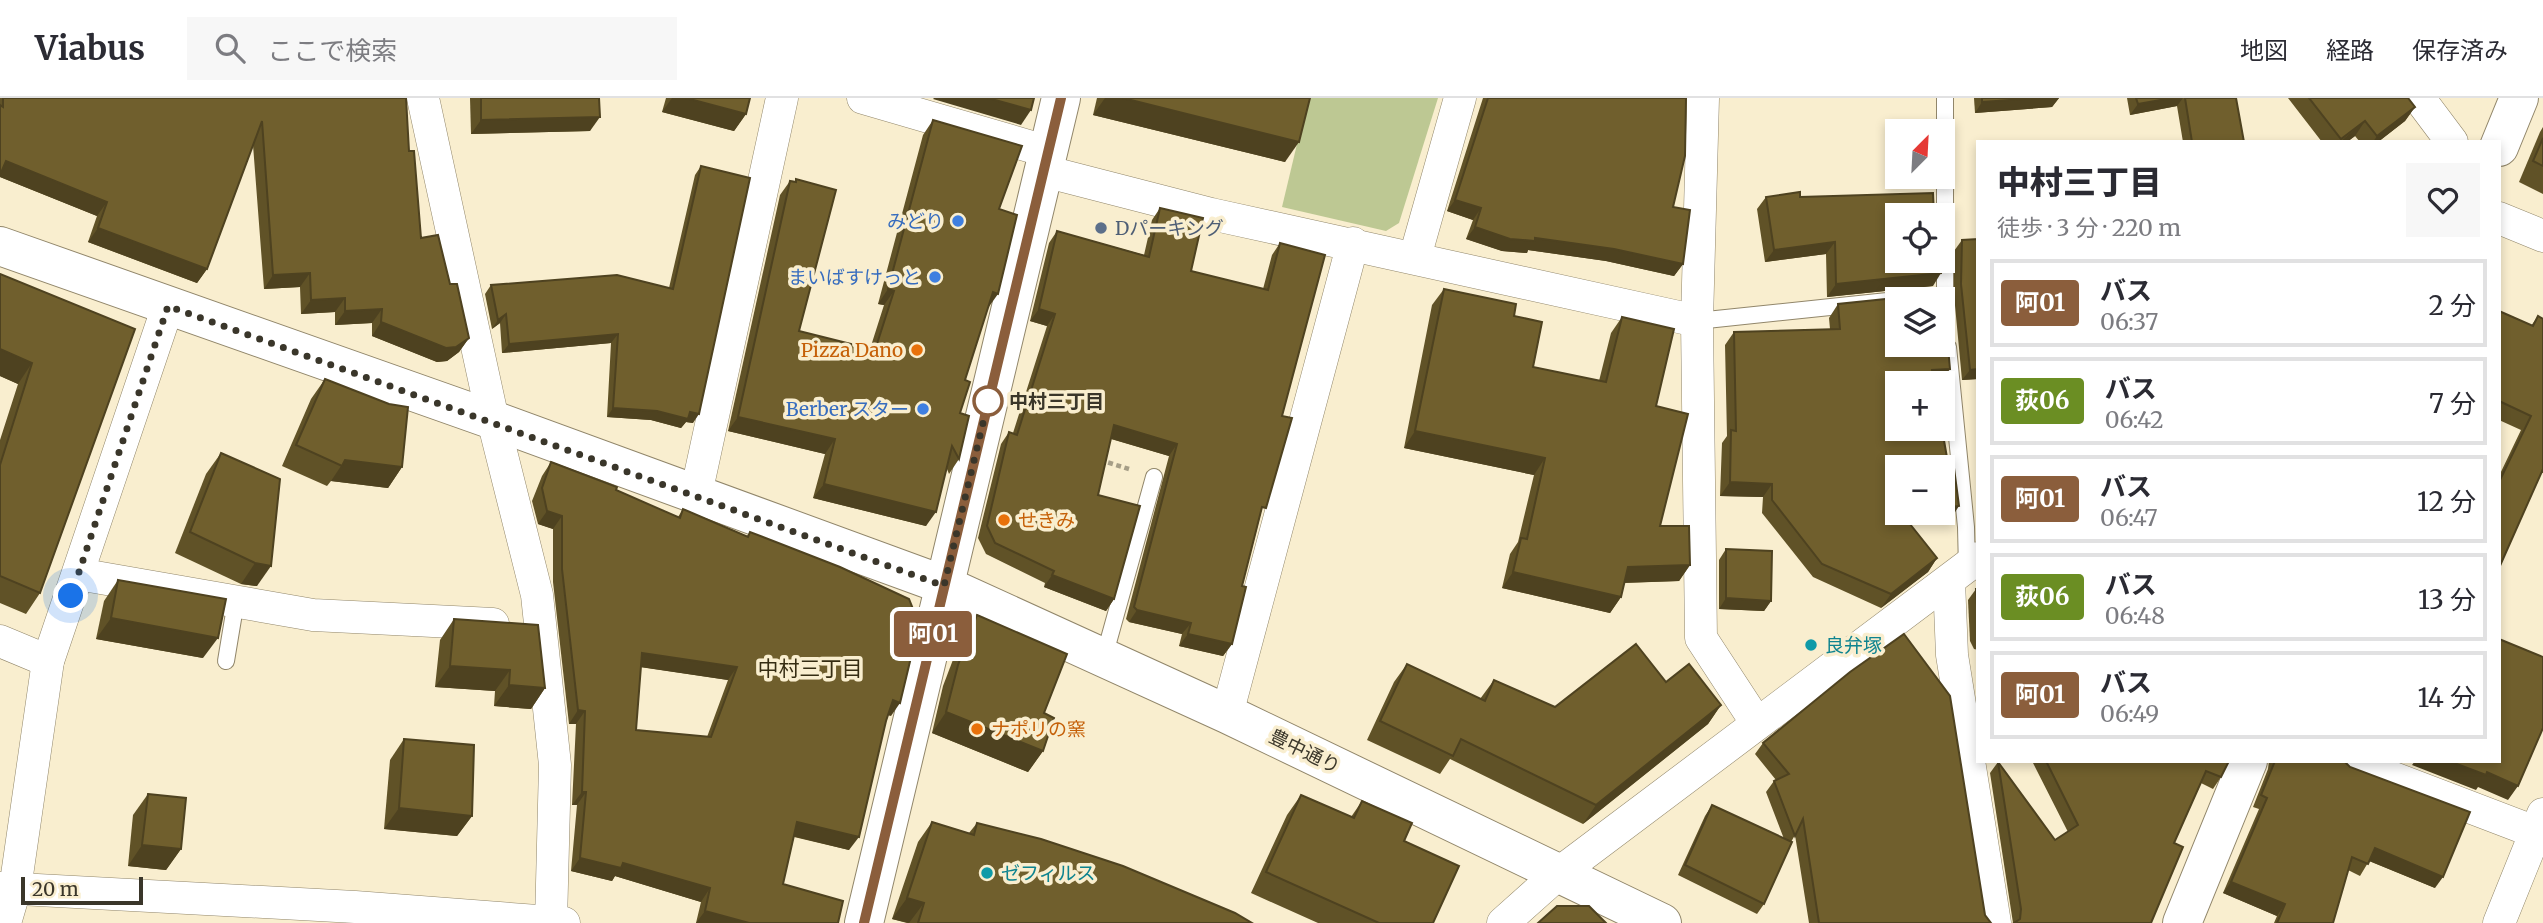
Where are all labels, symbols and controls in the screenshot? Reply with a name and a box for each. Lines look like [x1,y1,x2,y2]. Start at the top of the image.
search box [187,17,677,80]
text: Viabus [35,28,145,69]
icon: search [211,29,249,67]
text: ここで検索 [267,34,397,67]
text: 地図 [2240,35,2288,66]
text: 経路 [2326,35,2374,66]
text: 保存済み [2412,35,2508,66]
north arrow [1885,119,1955,189]
map controls [1885,119,1955,525]
text: 中村三丁目 [1997,162,2162,203]
button: heart [2406,163,2480,237]
button: locate [1885,203,1955,273]
place label: みどり [887,209,944,233]
marker: みどり [950,213,966,229]
text: 徒歩 · 3 分 · 220 m [1997,213,2181,242]
place label: Dパーキング [1115,216,1224,240]
marker: Dパーキング [1093,220,1109,236]
place label: まいばすけっと [788,265,921,289]
marker: まいばすけっと [927,269,943,285]
text: バス [2100,274,2152,307]
button: layers [1885,287,1955,357]
text: 阿01 [2015,287,2065,318]
text: 2 分 [2428,289,2476,322]
text: 06:37 [2100,307,2158,336]
place label: Pizza Dano [801,338,903,362]
marker: Pizza Dano [909,342,925,358]
button: + [1885,371,1955,441]
text: バス [2105,372,2157,405]
text: 荻06 [2015,385,2070,416]
marker: 中村三丁目 [973,386,1003,416]
text: 7 分 [2429,387,2476,420]
place label: 中村三丁目 [1009,389,1104,413]
place label: Berber スター [786,397,909,421]
marker: Berber スター [915,401,931,417]
text: 06:42 [2105,405,2164,434]
button: − [1885,455,1955,525]
text: バス [2100,470,2152,503]
text: 阿01 [2015,483,2065,514]
text: 12 分 [2417,485,2476,518]
text: 06:47 [2100,503,2158,532]
place label: せきみ [1018,508,1075,532]
marker: せきみ [996,512,1012,528]
text: バス [2105,568,2157,601]
your location [53,578,88,613]
text: 荻06 [2015,581,2070,612]
text: 13 分 [2418,583,2476,616]
text: 06:48 [2105,601,2165,630]
line badge: 阿01 [893,611,973,657]
text: 阿01 [908,618,958,649]
place label: 良弁塚 [1825,633,1882,657]
marker: 良弁塚 [1803,637,1819,653]
district label: 中村三丁目 [758,655,863,682]
text: バス [2100,666,2152,699]
text: 阿01 [2015,679,2065,710]
text: 14 分 [2418,681,2476,714]
text: 06:49 [2100,699,2159,728]
place label: ナポリの窯 [991,717,1086,741]
marker: ナポリの窯 [969,721,985,737]
street label: 豊中通り [1266,724,1344,778]
place label: ゼフィルス [1001,861,1096,885]
marker: ゼフィルス [979,865,995,881]
scale bar [21,874,144,906]
text: 20 m [32,877,79,901]

